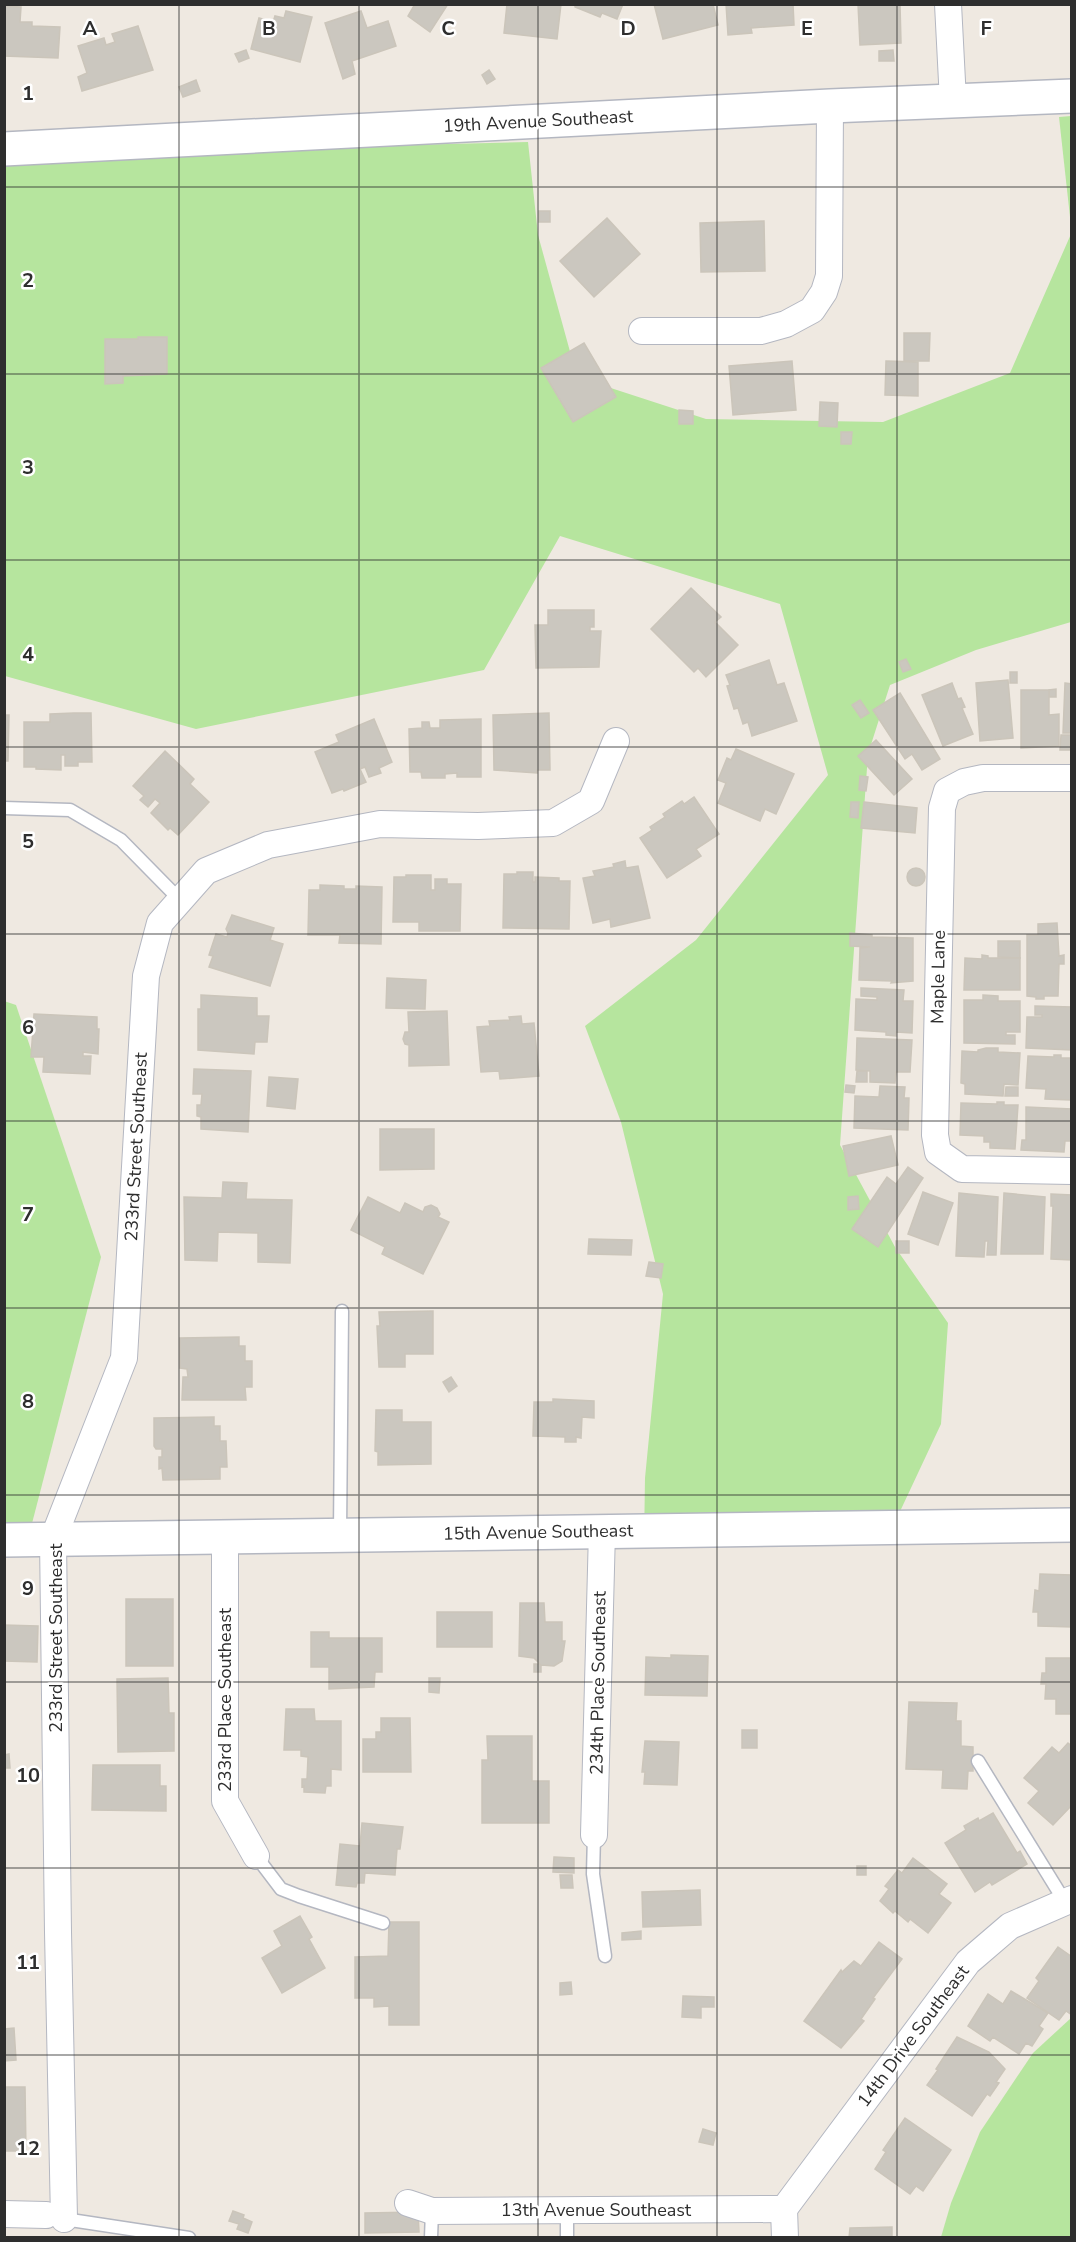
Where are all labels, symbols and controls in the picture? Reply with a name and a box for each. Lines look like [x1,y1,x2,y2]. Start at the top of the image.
text: A [83,15,98,42]
text: B [262,15,276,42]
text: C [441,15,455,42]
text: D [620,15,636,42]
text: E [801,15,813,42]
text: F [980,15,992,42]
text: 1 [22,80,34,107]
street label: 19th Avenue Southeast [442,104,634,138]
text: 2 [22,267,34,294]
text: 3 [22,454,34,481]
text: 4 [22,641,34,668]
text: 5 [22,828,34,855]
street label: Maple Lane [925,930,951,1024]
text: 6 [22,1014,34,1041]
street label: 233rd Street Southeast [119,1051,153,1242]
text: 7 [22,1201,34,1228]
text: 8 [22,1388,34,1415]
street label: 15th Avenue Southeast [443,1518,634,1546]
street label: 233rd Street Southeast [44,1543,68,1733]
text: 9 [22,1575,34,1602]
street label: 234th Place Southeast [584,1590,612,1775]
street label: 233rd Place Southeast [213,1607,237,1792]
text: 10 [16,1762,40,1789]
text: 11 [16,1949,40,1976]
street label: 14th Drive Southeast [852,1960,975,2112]
text: 12 [16,2135,40,2162]
street label: 13th Avenue Southeast [501,2198,692,2222]

